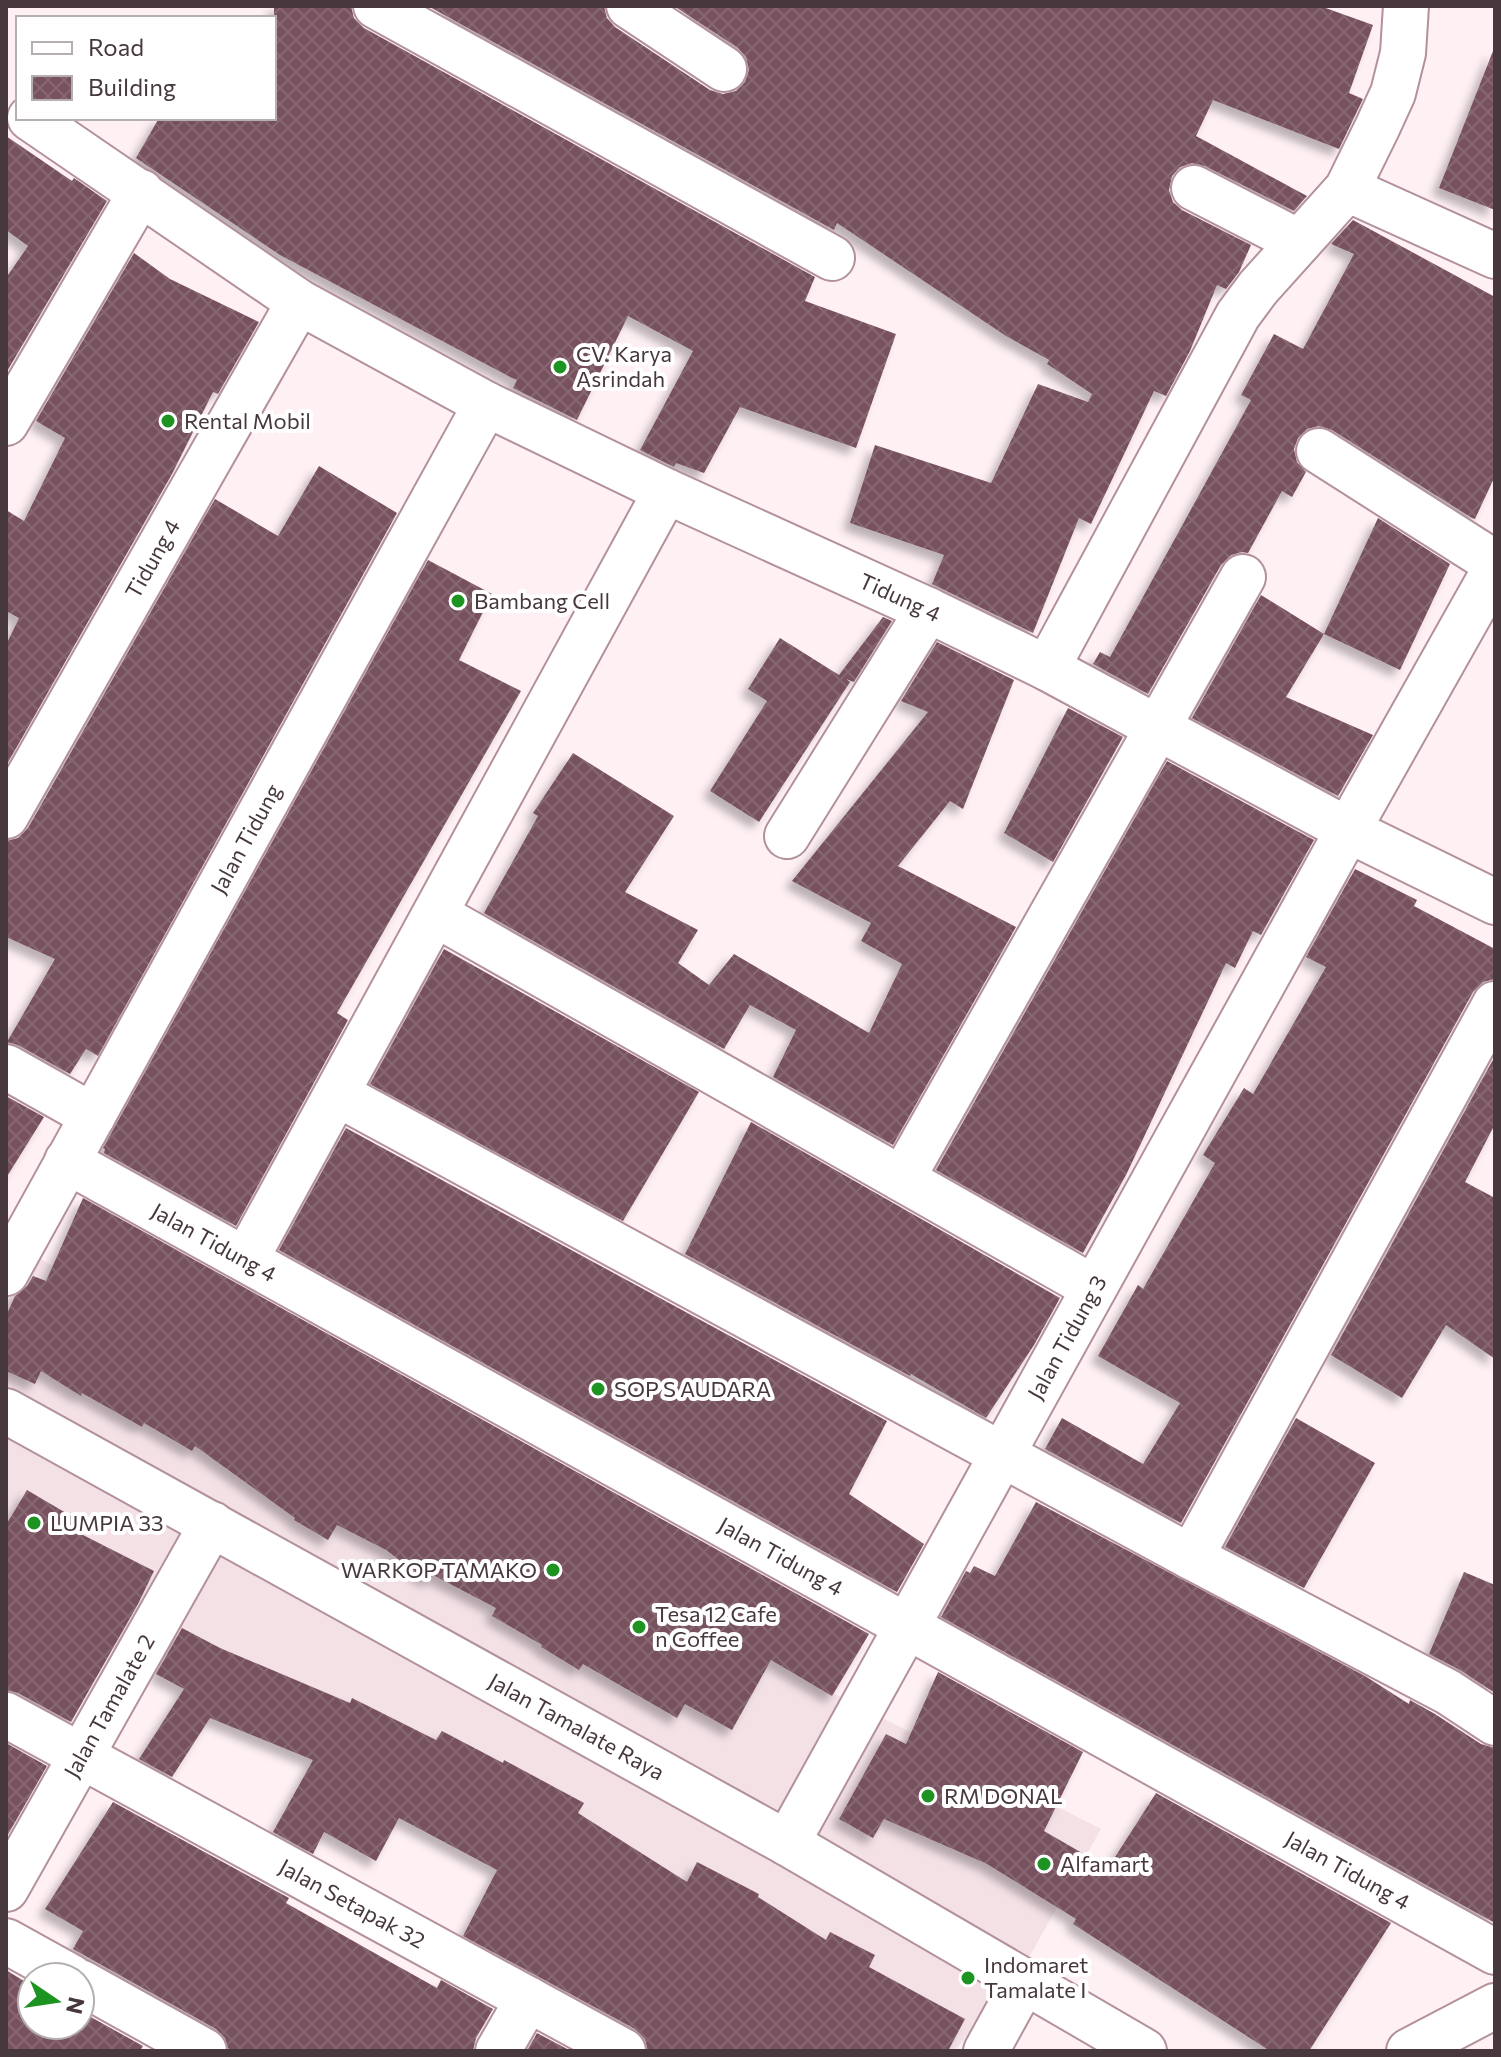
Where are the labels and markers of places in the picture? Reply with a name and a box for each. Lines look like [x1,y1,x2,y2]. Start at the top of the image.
place label: CV. Karya Asrindah [576,340,672,392]
marker: CV. Karya Asrindah [551,358,569,376]
place label: Rental Mobil [184,407,311,434]
marker: Rental Mobil [159,412,177,430]
place label: Bambang Cell [474,587,610,614]
marker: Bambang Cell [449,592,467,610]
place label: SOP S AUDARA [614,1375,771,1402]
marker: SOP S AUDARA [589,1380,607,1398]
place label: LUMPIA 33 [50,1509,164,1536]
marker: LUMPIA 33 [25,1514,43,1532]
place label: WARKOP TAMAKO [341,1556,537,1583]
marker: WARKOP TAMAKO [544,1561,562,1579]
place label: Tesa 12 Cafe n Coffee [655,1600,777,1652]
marker: Tesa 12 Cafe n Coffee [630,1618,648,1636]
place label: RM DONAL [944,1782,1063,1809]
marker: RM DONAL [919,1787,937,1805]
place label: Alfamart [1060,1850,1149,1877]
marker: Alfamart [1035,1855,1053,1873]
place label: Indomaret Tamalate I [984,1951,1088,2003]
marker: Indomaret Tamalate I [959,1969,977,1987]

